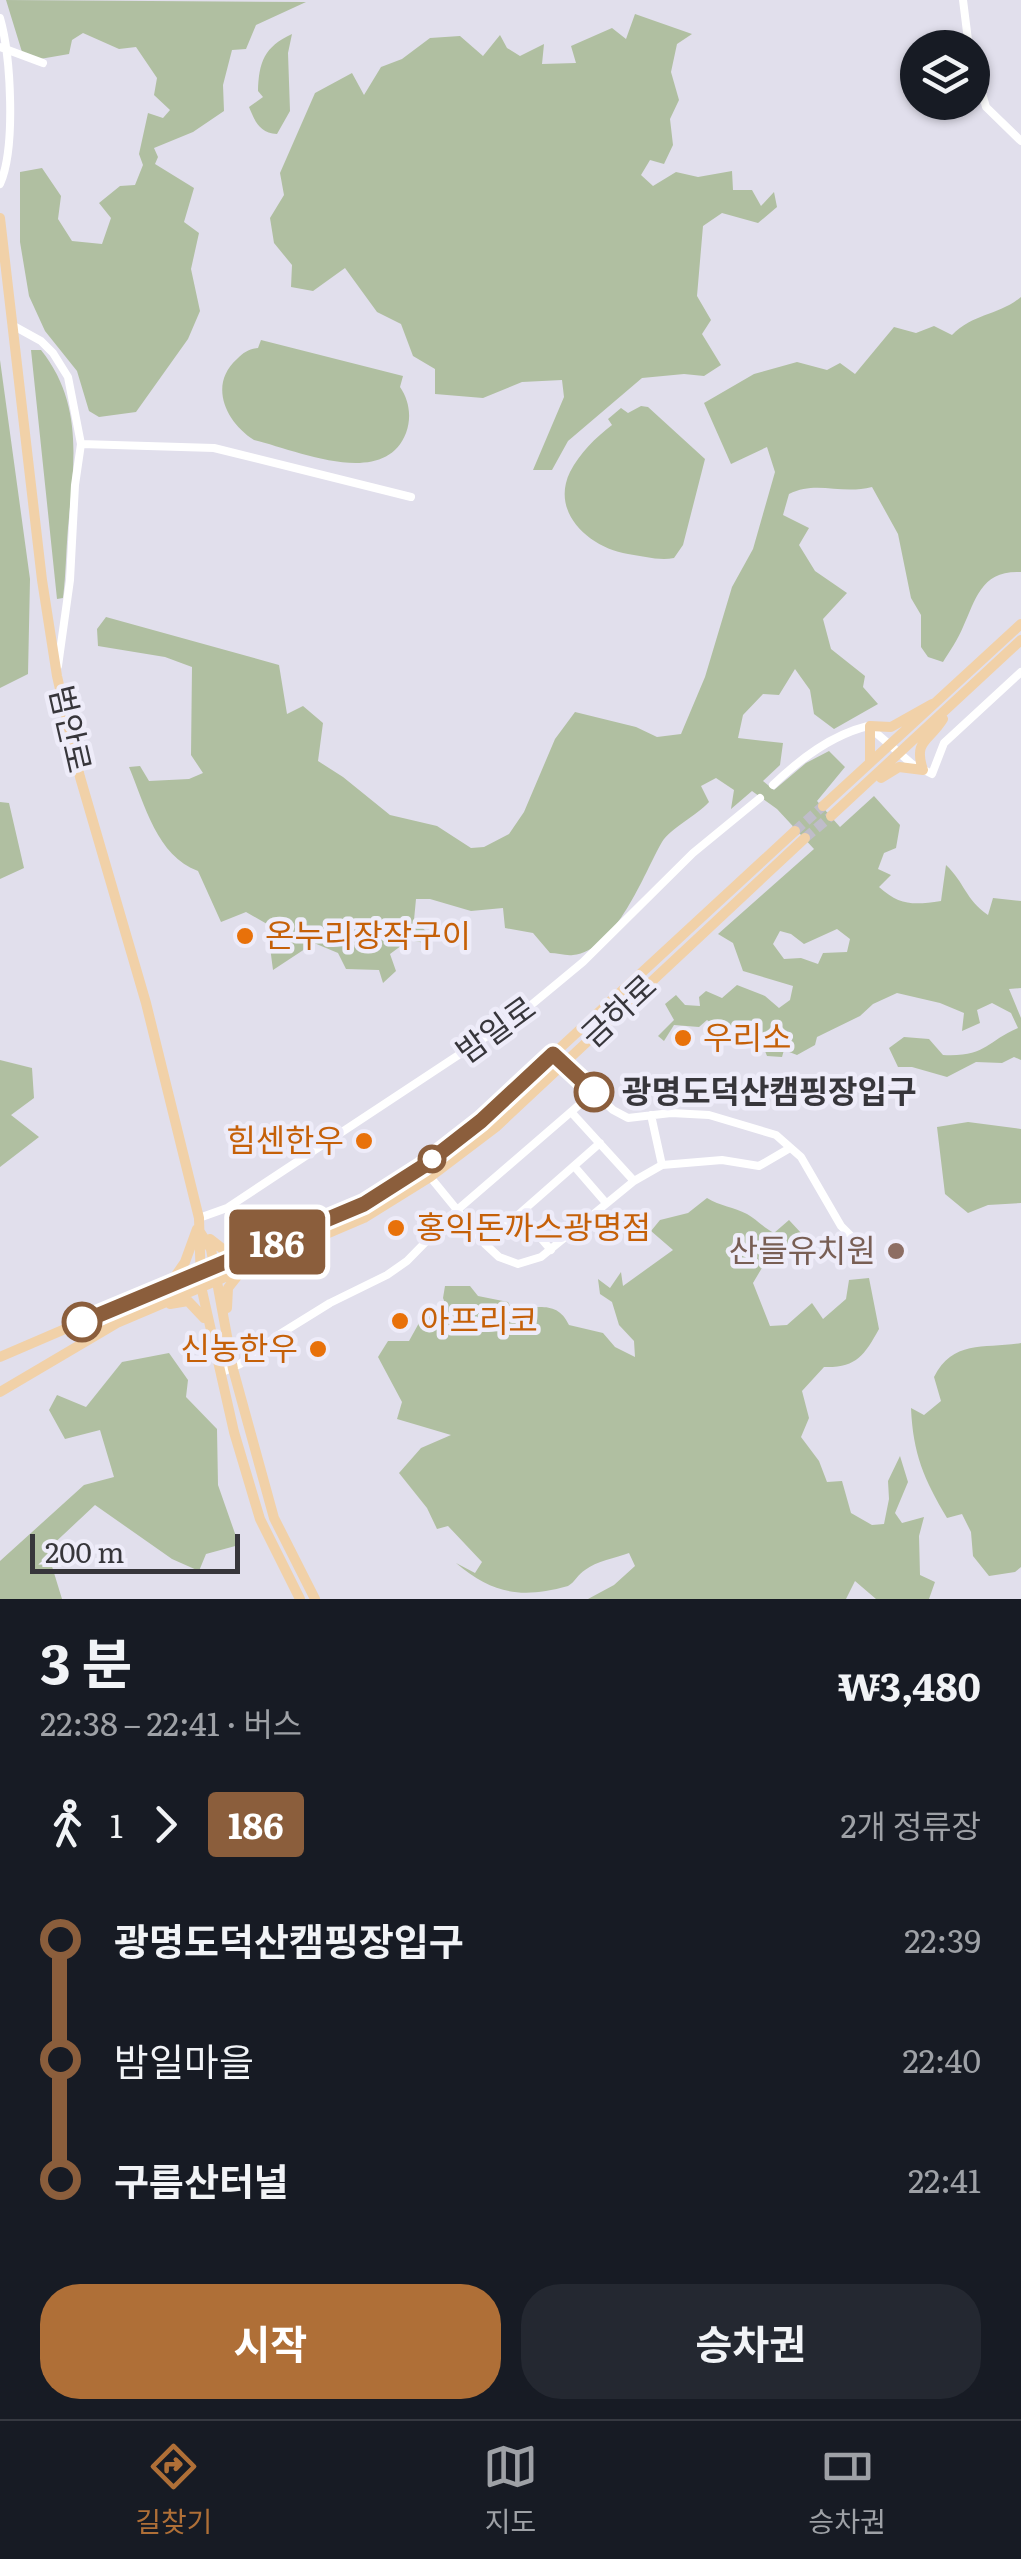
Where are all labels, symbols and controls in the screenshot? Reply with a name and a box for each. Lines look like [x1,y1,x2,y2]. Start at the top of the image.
map controls [900,30,990,120]
button: layers [900,30,990,120]
street label: 범안로 [40,680,106,777]
place label: 온누리장작구이 [265,909,471,957]
marker: 온누리장작구이 [234,925,256,947]
street label: 금하로 [568,961,666,1056]
street label: 밤일로 [444,982,544,1073]
place label: 우리소 [703,1011,791,1059]
marker: 우리소 [672,1027,694,1049]
place label: 광명도덕산캠핑장입구 [622,1065,916,1113]
marker: 광명도덕산캠핑장입구 [575,1073,613,1111]
place label: 힘센한우 [226,1114,344,1162]
marker: 힘센한우 [353,1130,375,1152]
unlabelled marker [419,1146,445,1172]
place label: 홍익돈까스광명점 [416,1201,652,1249]
line badge: 186 [220,1210,334,1274]
text: 186 [249,1216,305,1268]
marker: 홍익돈까스광명점 [385,1217,407,1239]
place label: 산들유치원 [729,1224,876,1272]
marker: 산들유치원 [885,1240,907,1262]
place label: 아프리코 [420,1294,538,1342]
unlabelled marker [63,1303,101,1341]
marker: 아프리코 [389,1310,411,1332]
place label: 신농한우 [180,1322,298,1370]
marker: 신농한우 [307,1338,329,1360]
scale bar [30,1529,240,1574]
text: 200 m [45,1530,124,1572]
text: 3 분 [40,1619,132,1701]
text: ₩3,480 [838,1656,981,1713]
text: 22:38 – 22:41 · 버스 [40,1698,302,1746]
icon: walk [40,1797,95,1852]
icon: forward [138,1797,193,1852]
text: 186 [228,1798,284,1850]
text: 1 [110,1800,123,1848]
text: 2개 정류장 [841,1800,981,1848]
text: 광명도덕산캠핑장입구 [114,1911,464,1968]
text: 22:39 [904,1915,981,1963]
text: 밤일마을 [114,2031,254,2088]
text: 22:40 [902,2035,981,2083]
text: 구름산터널 [114,2151,289,2208]
text: 22:41 [908,2155,981,2203]
button: 시작 [40,2284,501,2399]
button: 승차권 [521,2284,981,2399]
tab: 길찾기 [135,2439,213,2541]
tab: 지도 [483,2439,538,2541]
tab: 승차권 [808,2439,886,2541]

